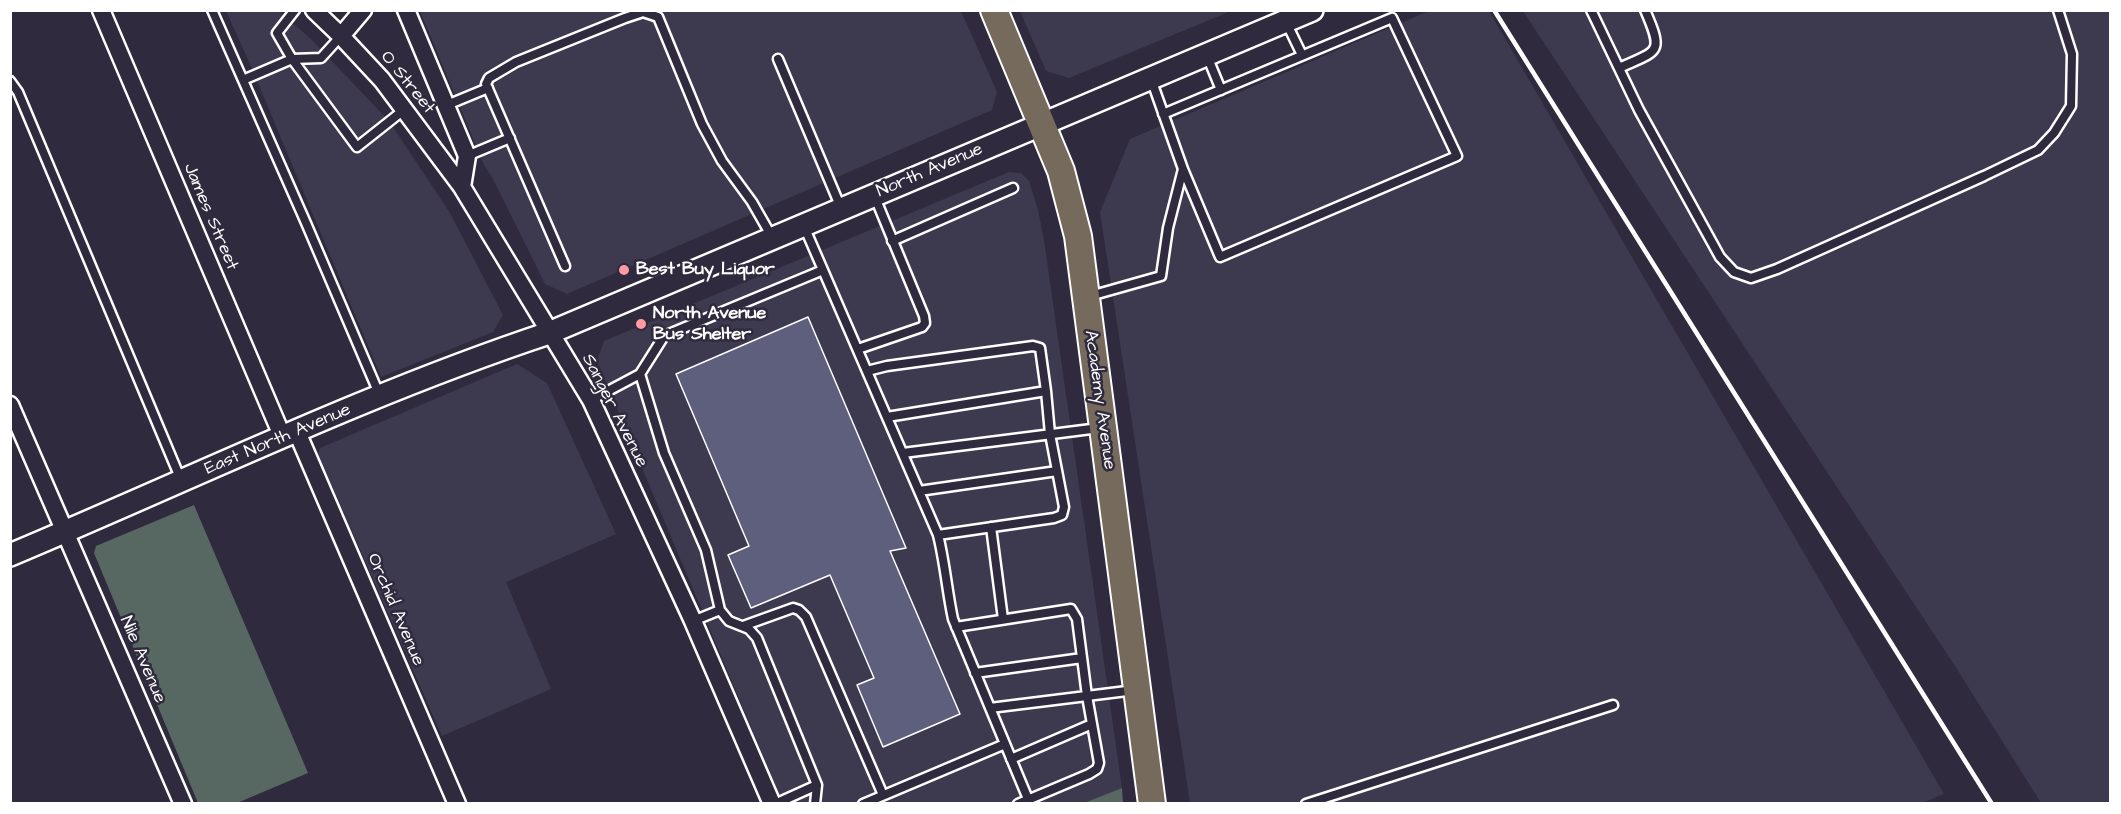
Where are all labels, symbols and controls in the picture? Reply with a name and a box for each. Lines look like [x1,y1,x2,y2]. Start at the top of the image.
street label: O Street [375,47,439,119]
street label: North Avenue [874,139,986,203]
street label: James Street [178,160,242,274]
place label: Best Buy Liquor [636,259,775,281]
marker: Best Buy Liquor [617,263,631,277]
place label: North Avenue Bus Shelter [653,303,766,346]
marker: North Avenue Bus Shelter [634,317,648,331]
street label: Academy Avenue [1079,329,1119,471]
street label: Sanger Avenue [576,351,652,471]
street label: East North Avenue [202,399,354,481]
street label: Orchid Avenue [362,551,428,669]
street label: Nile Avenue [114,613,170,707]

